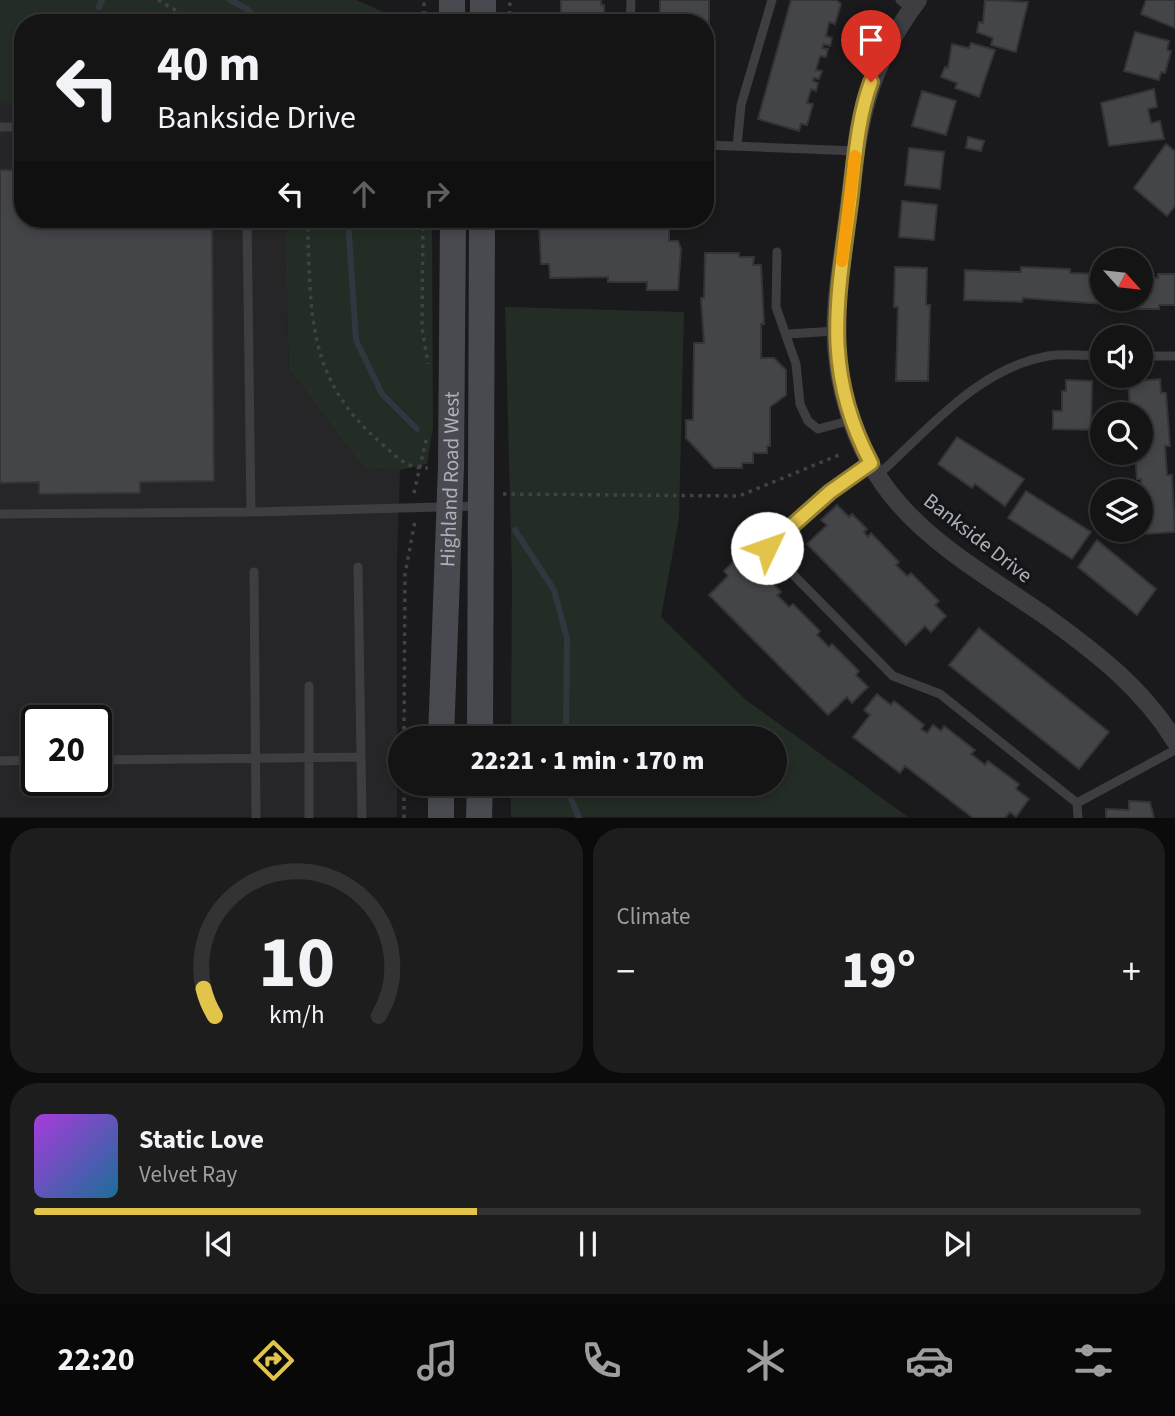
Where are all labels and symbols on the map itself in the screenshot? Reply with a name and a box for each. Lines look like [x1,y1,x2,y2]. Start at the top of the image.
pin [841,10,901,82]
north arrow [1090,248,1153,312]
street label: Highland Road West [432,391,467,568]
street label: Bankside Drive [917,486,1039,590]
position arrow [730,511,804,585]
speed limit sign: 20 [21,705,112,796]

